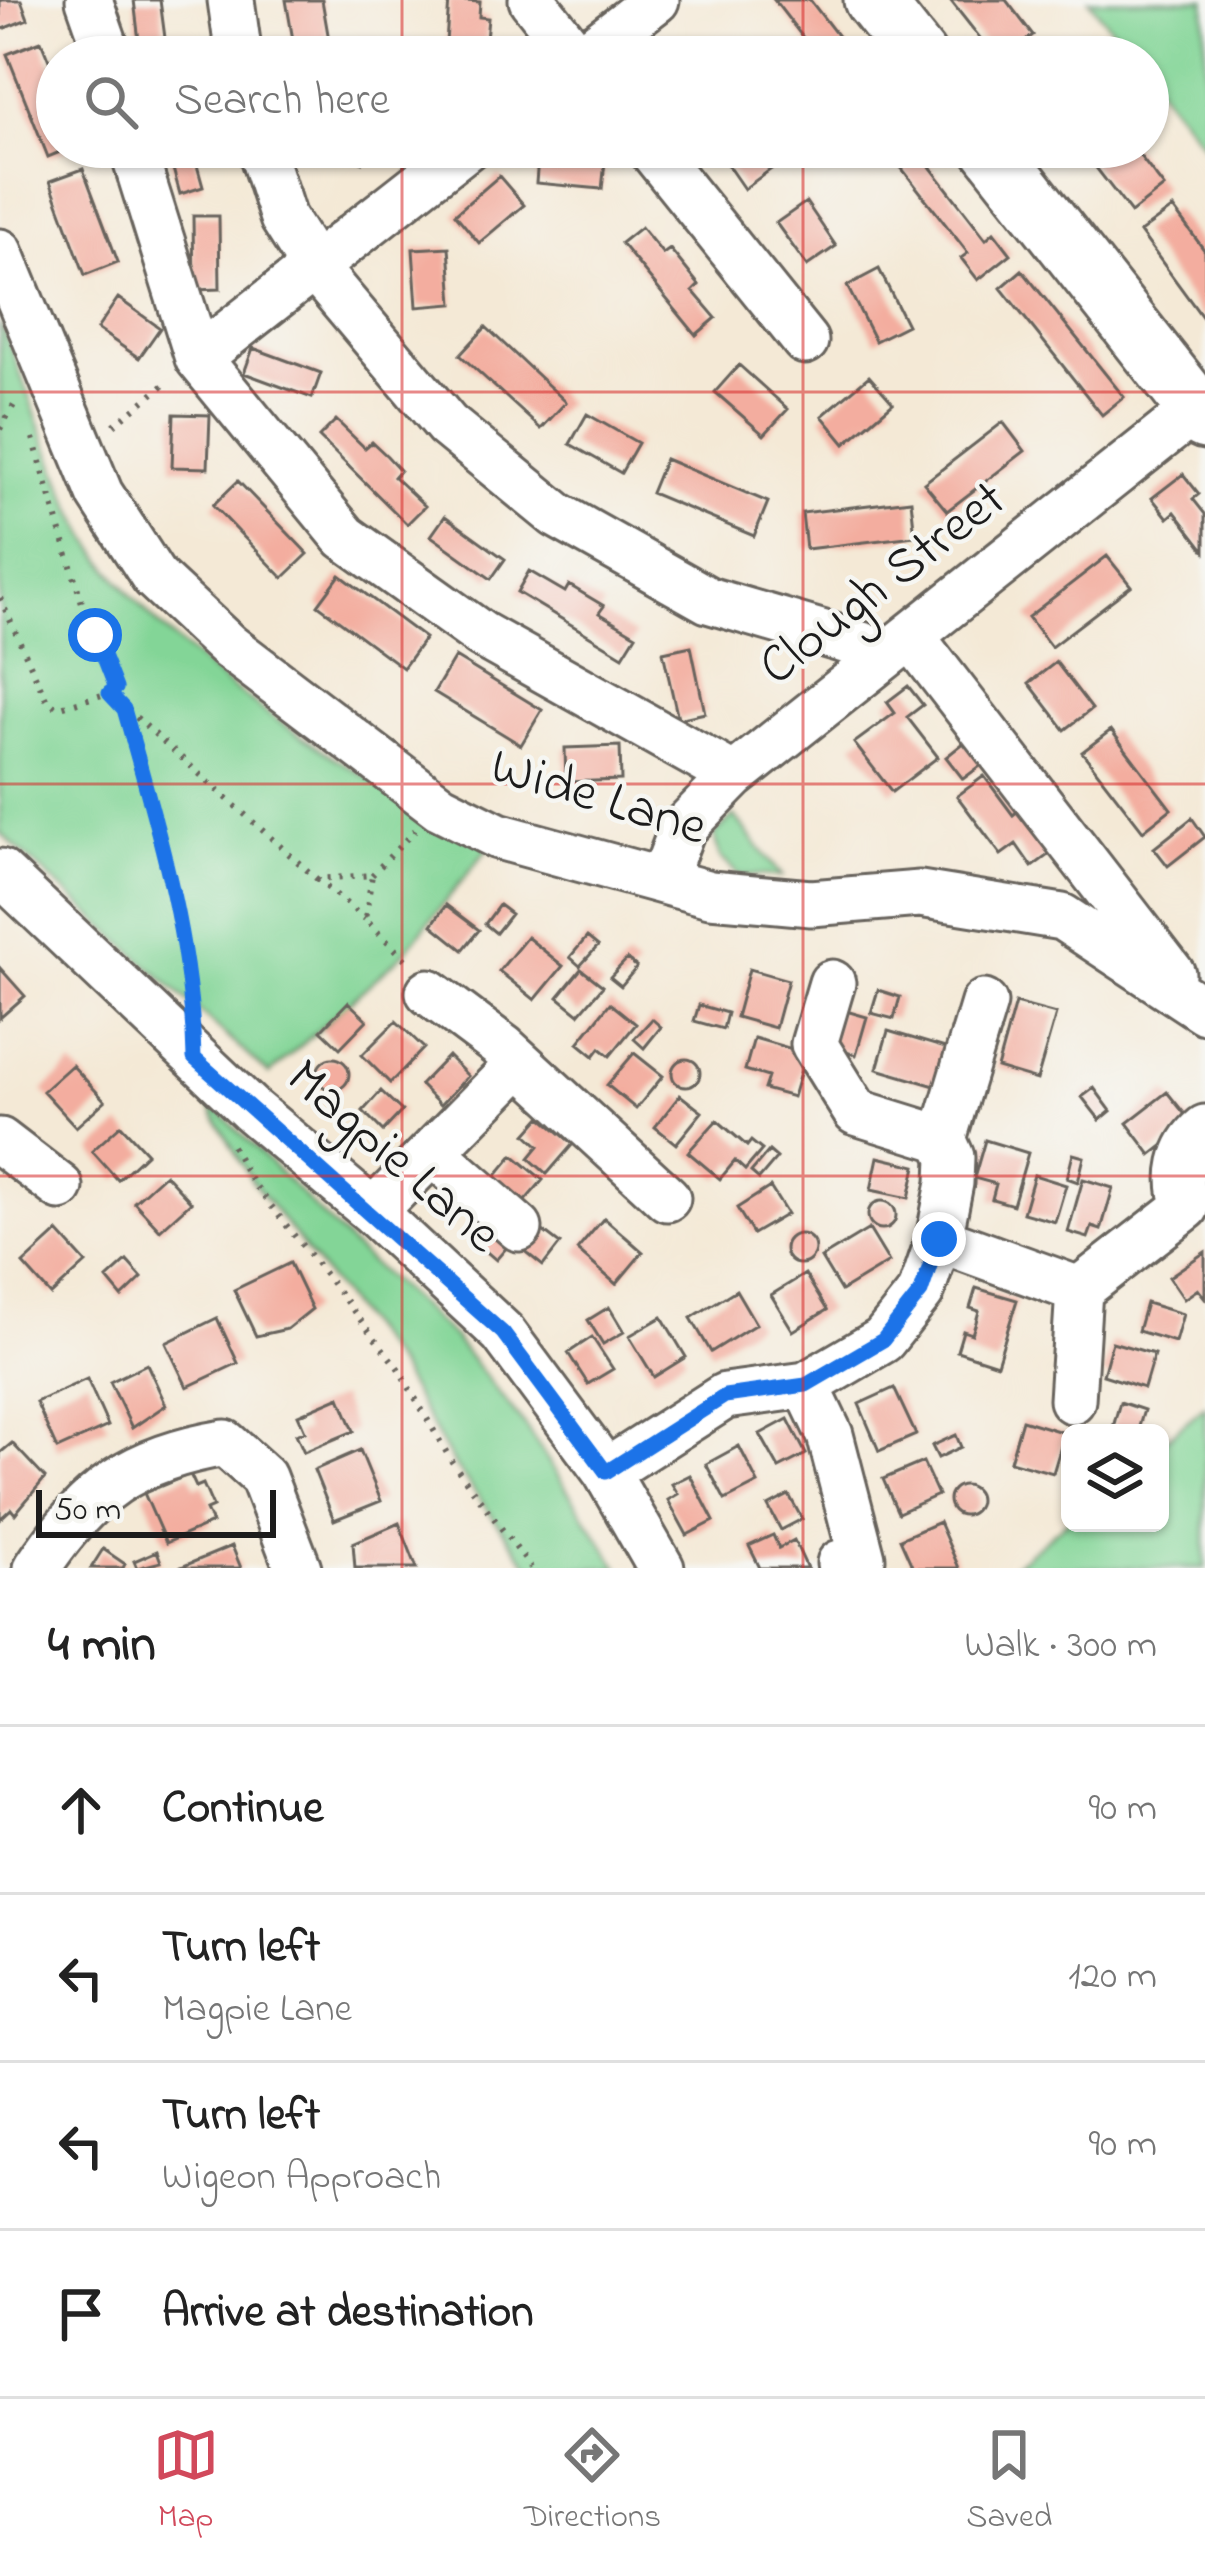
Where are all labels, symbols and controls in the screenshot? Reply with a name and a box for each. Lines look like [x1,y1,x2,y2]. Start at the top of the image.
search box [36,36,1169,168]
icon: search [78,69,144,135]
text: Search here [174,69,390,135]
street label: Clough Street [744,463,1025,707]
route start [68,608,122,662]
street label: Wide Lane [480,729,716,869]
street label: Magpie Lane [267,1042,517,1275]
route end [912,1212,966,1266]
map controls [1061,1424,1169,1532]
button: layers [1061,1424,1169,1532]
scale bar [36,1484,276,1537]
text: 50 m [54,1487,121,1535]
text: 4 min [48,1609,156,1684]
text: Walk · 300 m [964,1618,1157,1675]
icon: ahead [48,1777,114,1843]
text: Continue [162,1777,323,1843]
text: 90 m [1088,1781,1157,1838]
text: Turn left [162,1916,320,1982]
icon: left [48,1945,114,2011]
text: 120 m [1068,1949,1157,2006]
text: Magpie Lane [162,1982,352,2039]
text: Turn left [162,2084,320,2150]
icon: left [48,2113,114,2179]
text: 90 m [1088,2117,1157,2174]
text: Wigeon Approach [162,2150,441,2207]
icon: arrive [48,2281,114,2347]
text: Arrive at destination [162,2281,533,2347]
tab: Map [153,2422,219,2542]
tab: Directions [524,2422,661,2542]
tab: Saved [966,2422,1052,2542]

